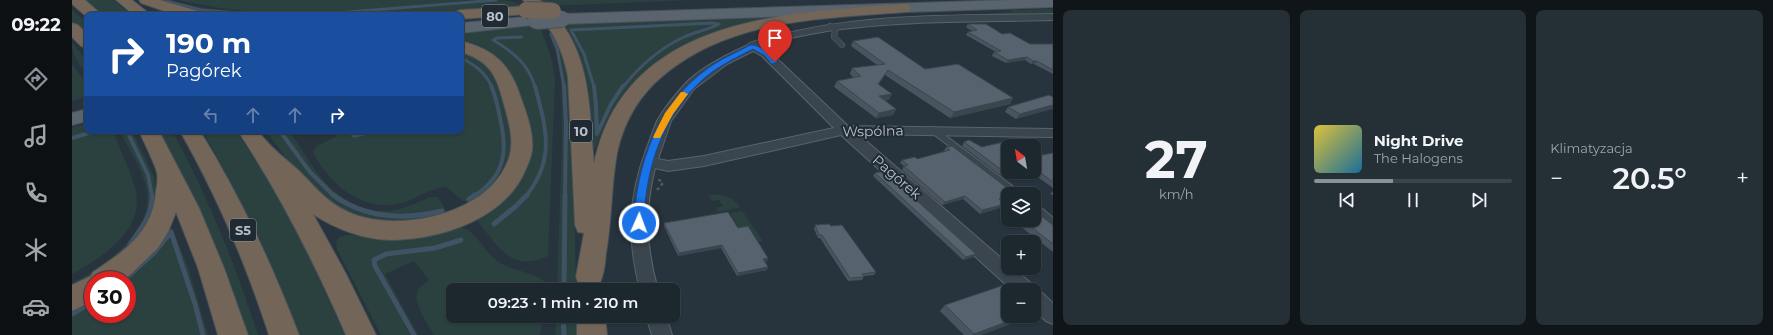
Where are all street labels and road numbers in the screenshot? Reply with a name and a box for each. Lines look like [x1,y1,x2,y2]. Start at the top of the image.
road number: 80 [482,5,508,27]
road number: 10 [570,120,592,142]
street label: Wspólna [842,121,904,141]
street label: Pagórek [869,151,926,203]
road number: S5 [230,219,256,241]

